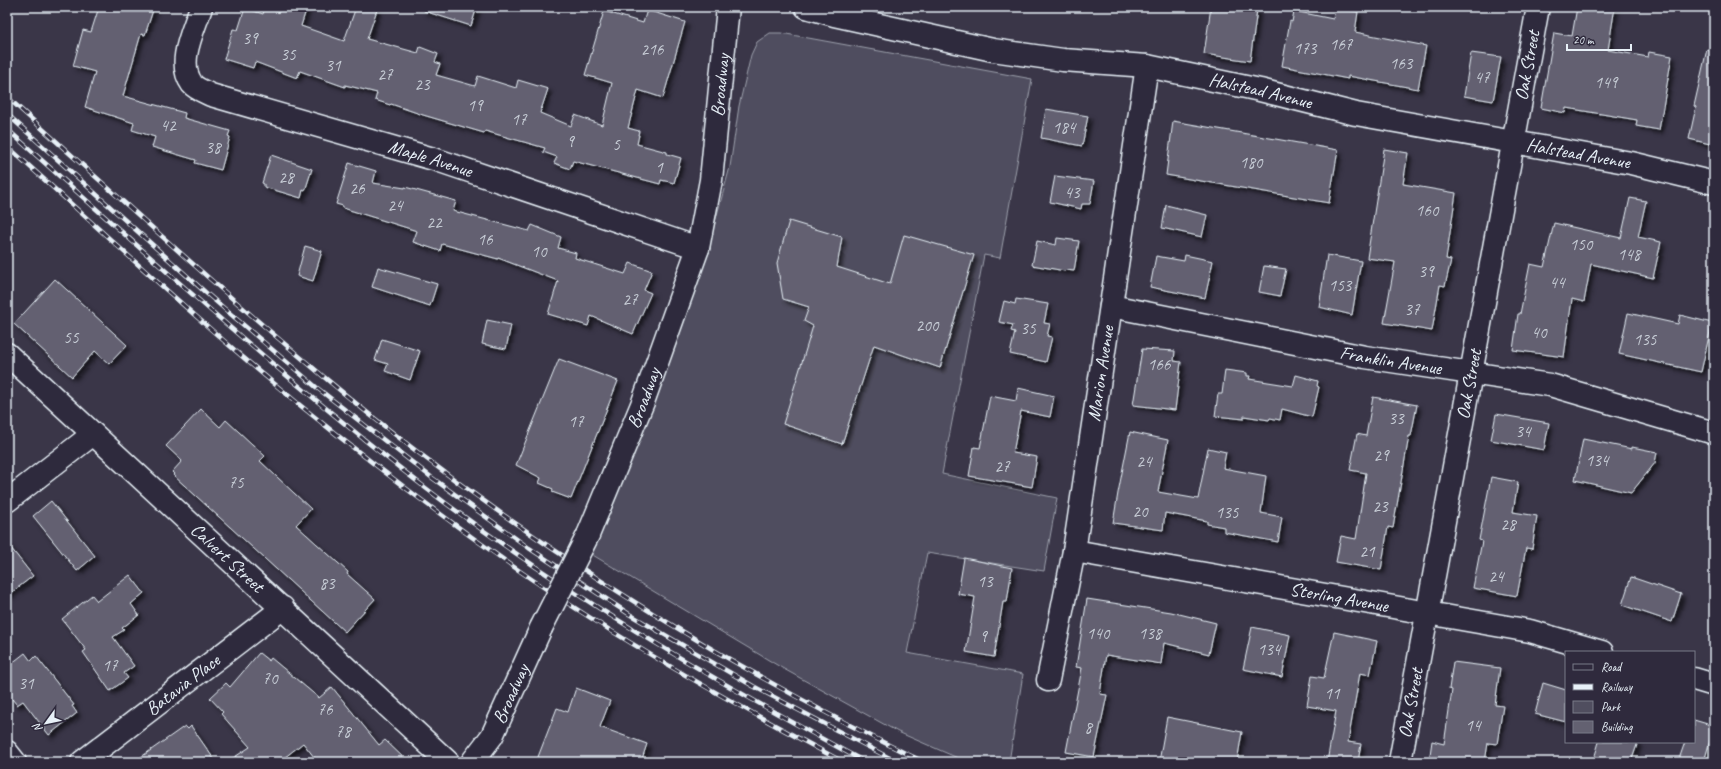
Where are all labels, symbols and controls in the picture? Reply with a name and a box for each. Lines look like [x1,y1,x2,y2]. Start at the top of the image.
scale bar [1567,26,1631,52]
street label: Oak Street [1509,27,1546,102]
house number: 39 [242,28,259,49]
text: 20 m [1573,32,1595,48]
house number: 167 [1330,34,1354,55]
house number: 173 [1294,38,1318,59]
house number: 216 [641,39,665,60]
house number: 35 [280,44,297,65]
street label: Broadway [705,51,735,117]
house number: 163 [1390,53,1414,74]
house number: 31 [325,55,342,76]
house number: 27 [377,64,394,85]
street label: Halstead Avenue [1207,67,1316,115]
house number: 47 [1474,67,1491,88]
house number: 149 [1595,72,1619,93]
house number: 23 [414,74,431,95]
house number: 19 [467,95,484,116]
house number: 17 [511,109,528,130]
house number: 42 [160,115,177,136]
house number: 184 [1053,117,1078,138]
house number: 9 [566,131,575,152]
street label: Halstead Avenue [1524,133,1634,175]
house number: 5 [612,134,621,155]
street label: Maple Avenue [385,135,477,184]
house number: 38 [205,137,223,158]
house number: 180 [1240,152,1264,173]
house number: 1 [655,157,664,178]
house number: 28 [278,167,296,188]
house number: 26 [349,178,366,199]
house number: 43 [1064,182,1081,203]
house number: 24 [387,195,405,216]
house number: 160 [1416,200,1440,221]
house number: 22 [426,212,443,233]
house number: 16 [477,229,494,250]
house number: 150 [1570,234,1594,255]
house number: 10 [531,241,548,262]
house number: 148 [1618,244,1643,265]
house number: 39 [1418,261,1435,282]
house number: 44 [1549,272,1567,293]
house number: 153 [1329,275,1353,296]
house number: 27 [622,289,639,310]
house number: 37 [1404,299,1421,320]
house number: 200 [916,315,940,336]
house number: 35 [1020,318,1037,339]
street label: Marion Avenue [1082,322,1120,423]
house number: 40 [1531,322,1548,343]
house number: 55 [63,327,80,348]
house number: 135 [1634,329,1658,350]
street label: Franklin Avenue [1338,340,1445,381]
street label: Oak Street [1451,346,1487,421]
house number: 166 [1148,354,1172,375]
street label: Broadway [621,363,667,432]
house number: 33 [1388,408,1405,429]
house number: 17 [568,411,585,432]
house number: 34 [1515,421,1533,442]
house number: 29 [1373,445,1390,466]
house number: 134 [1586,450,1611,471]
house number: 24 [1136,451,1154,472]
house number: 27 [994,456,1011,477]
house number: 75 [228,472,245,493]
house number: 23 [1372,496,1389,517]
house number: 20 [1132,501,1149,522]
house number: 135 [1216,502,1240,523]
house number: 28 [1500,514,1518,535]
street label: Calvert Street [185,518,270,599]
house number: 21 [1359,541,1376,562]
house number: 24 [1488,566,1506,587]
house number: 13 [977,571,994,592]
house number: 83 [319,573,336,594]
street label: Sterling Avenue [1288,577,1392,618]
house number: 140 [1087,623,1111,644]
house number: 138 [1139,623,1164,644]
house number: 9 [979,626,988,647]
house number: 134 [1258,639,1283,660]
street label: Batavia Place [141,648,226,721]
legend [1565,651,1695,743]
house number: 17 [102,655,119,676]
street label: Broadway [487,659,536,727]
text: Road [1601,659,1623,675]
street label: Oak Street [1393,665,1429,740]
house number: 70 [262,668,279,689]
house number: 31 [18,673,35,694]
text: Railway [1601,679,1633,695]
house number: 11 [1324,683,1341,704]
house number: 76 [317,699,334,720]
text: Park [1601,699,1622,715]
north arrow [26,703,66,743]
house number: 14 [1465,715,1483,736]
house number: 8 [1084,717,1094,738]
text: Building [1601,719,1633,735]
text: N [29,720,45,735]
house number: 78 [335,721,353,742]

